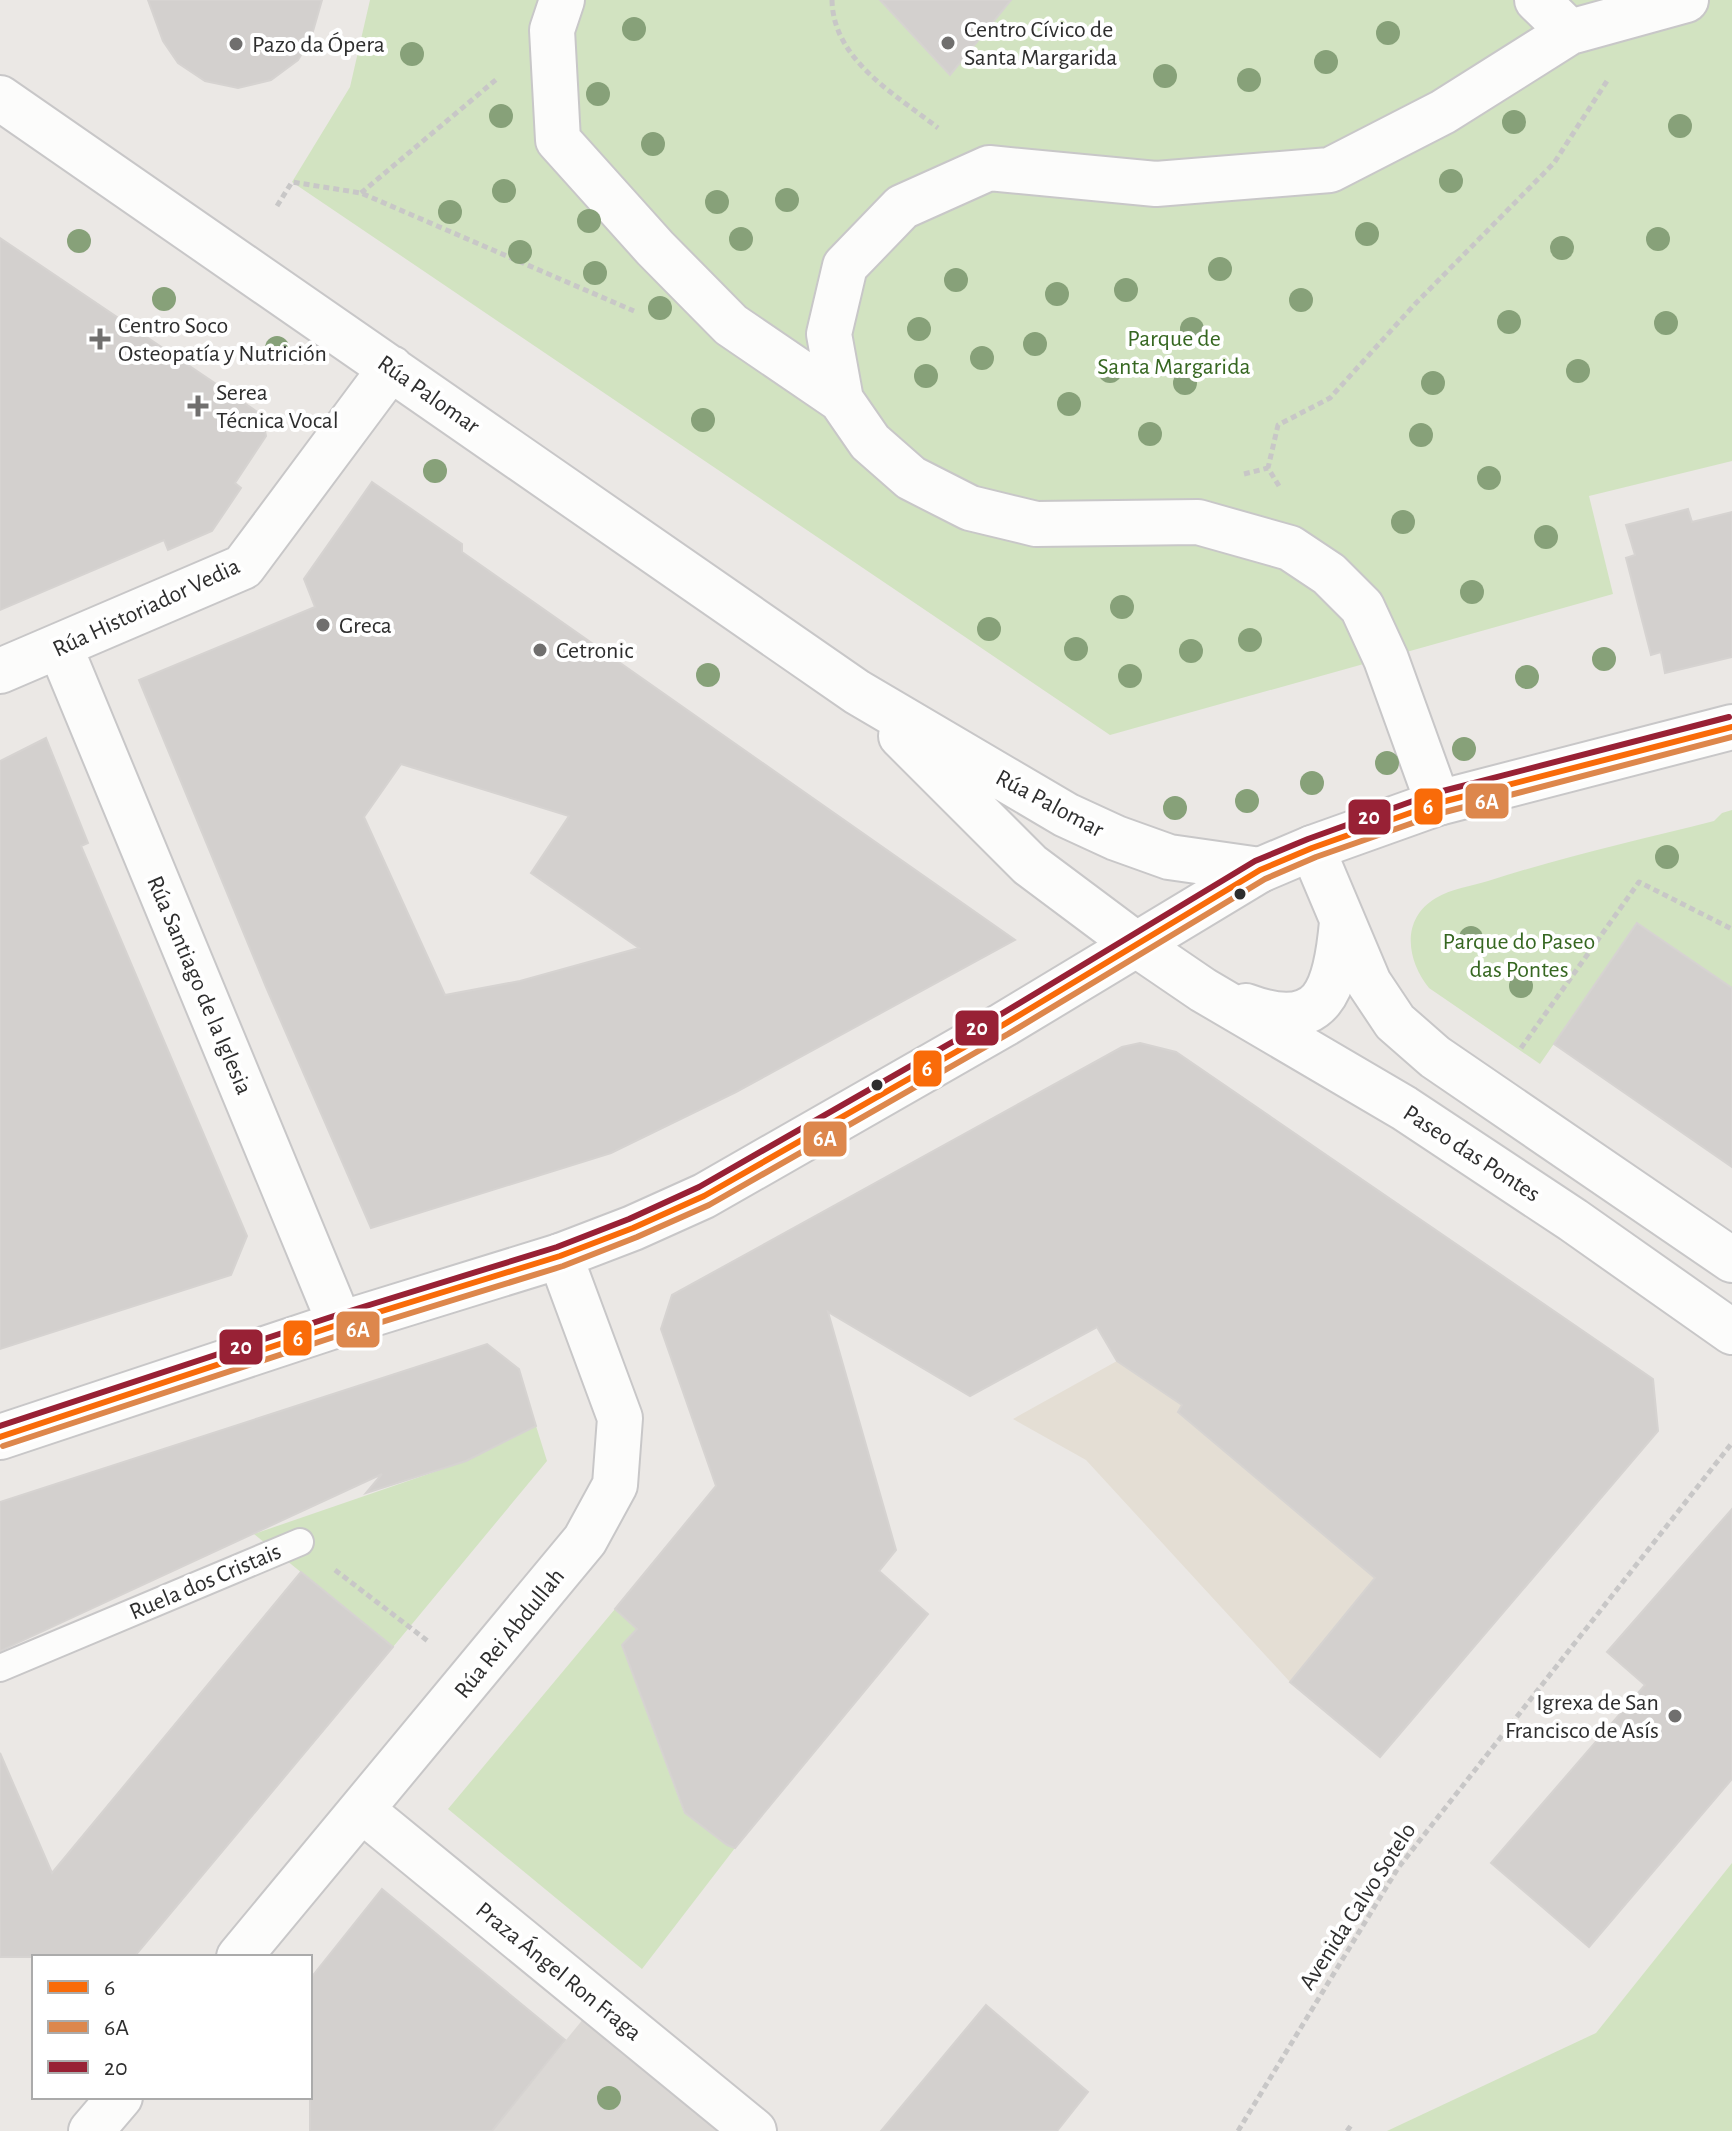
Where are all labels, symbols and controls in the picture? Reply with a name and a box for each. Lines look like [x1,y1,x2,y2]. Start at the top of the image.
place label: Centro Cívico de Santa Margarida [964,18,1117,70]
place label: Pazo da Ópera [252,31,385,57]
marker: Centro Cívico de Santa Margarida [939,34,957,52]
marker: Pazo da Ópera [227,35,245,53]
place label: Centro Soco Osteopatía y Nutrición [118,314,327,366]
park label: Parque de Santa Margarida [1097,327,1251,379]
marker: Centro Soco Osteopatía y Nutrición [89,328,111,350]
street label: Rúa Palomar [373,351,484,439]
place label: Serea Técnica Vocal [216,381,339,433]
marker: Serea Técnica Vocal [187,395,209,417]
street label: Rúa Historiador Vedia [49,554,244,662]
place label: Greca [339,614,392,638]
marker: Greca [314,616,332,634]
place label: Cetronic [556,639,633,663]
marker: Cetronic [531,641,549,659]
street label: Rúa Palomar [992,766,1108,842]
line badge: 6A [1464,782,1510,820]
line badge: 6 [1413,787,1444,826]
text: 6A [1475,791,1499,813]
text: 6 [1423,796,1433,818]
line badge: 20 [1347,798,1392,836]
text: 20 [1358,806,1380,828]
street label: Rúa Santiago de la Iglesia [142,873,256,1098]
unlabelled marker [1232,886,1248,902]
park label: Parque do Paseo das Pontes [1443,930,1595,982]
line badge: 20 [954,1009,1000,1047]
text: 20 [966,1017,988,1039]
line badge: 6 [912,1049,943,1088]
text: 6 [922,1058,932,1080]
unlabelled marker [869,1077,885,1093]
street label: Paseo das Pontes [1399,1101,1544,1207]
line badge: 6A [802,1120,848,1158]
text: 6A [813,1128,837,1150]
line badge: 6A [335,1310,381,1349]
line badge: 6 [282,1319,313,1357]
text: 6A [346,1319,370,1341]
line badge: 20 [218,1328,264,1366]
text: 6 [293,1328,303,1350]
text: 20 [230,1336,252,1358]
street label: Ruela dos Cristais [126,1539,285,1625]
street label: Rúa Rei Abdullah [450,1564,569,1703]
place label: Igrexa de San Francisco de Asís [1505,1691,1659,1743]
marker: Igrexa de San Francisco de Asís [1666,1707,1684,1725]
street label: Avenida Calvo Sotelo [1295,1819,1421,1994]
street label: Praza Ángel Ron Fraga [471,1896,647,2046]
legend [32,1955,312,2099]
text: 6 [104,1976,115,2000]
text: 6A [104,2016,129,2040]
text: 20 [104,2056,128,2080]

